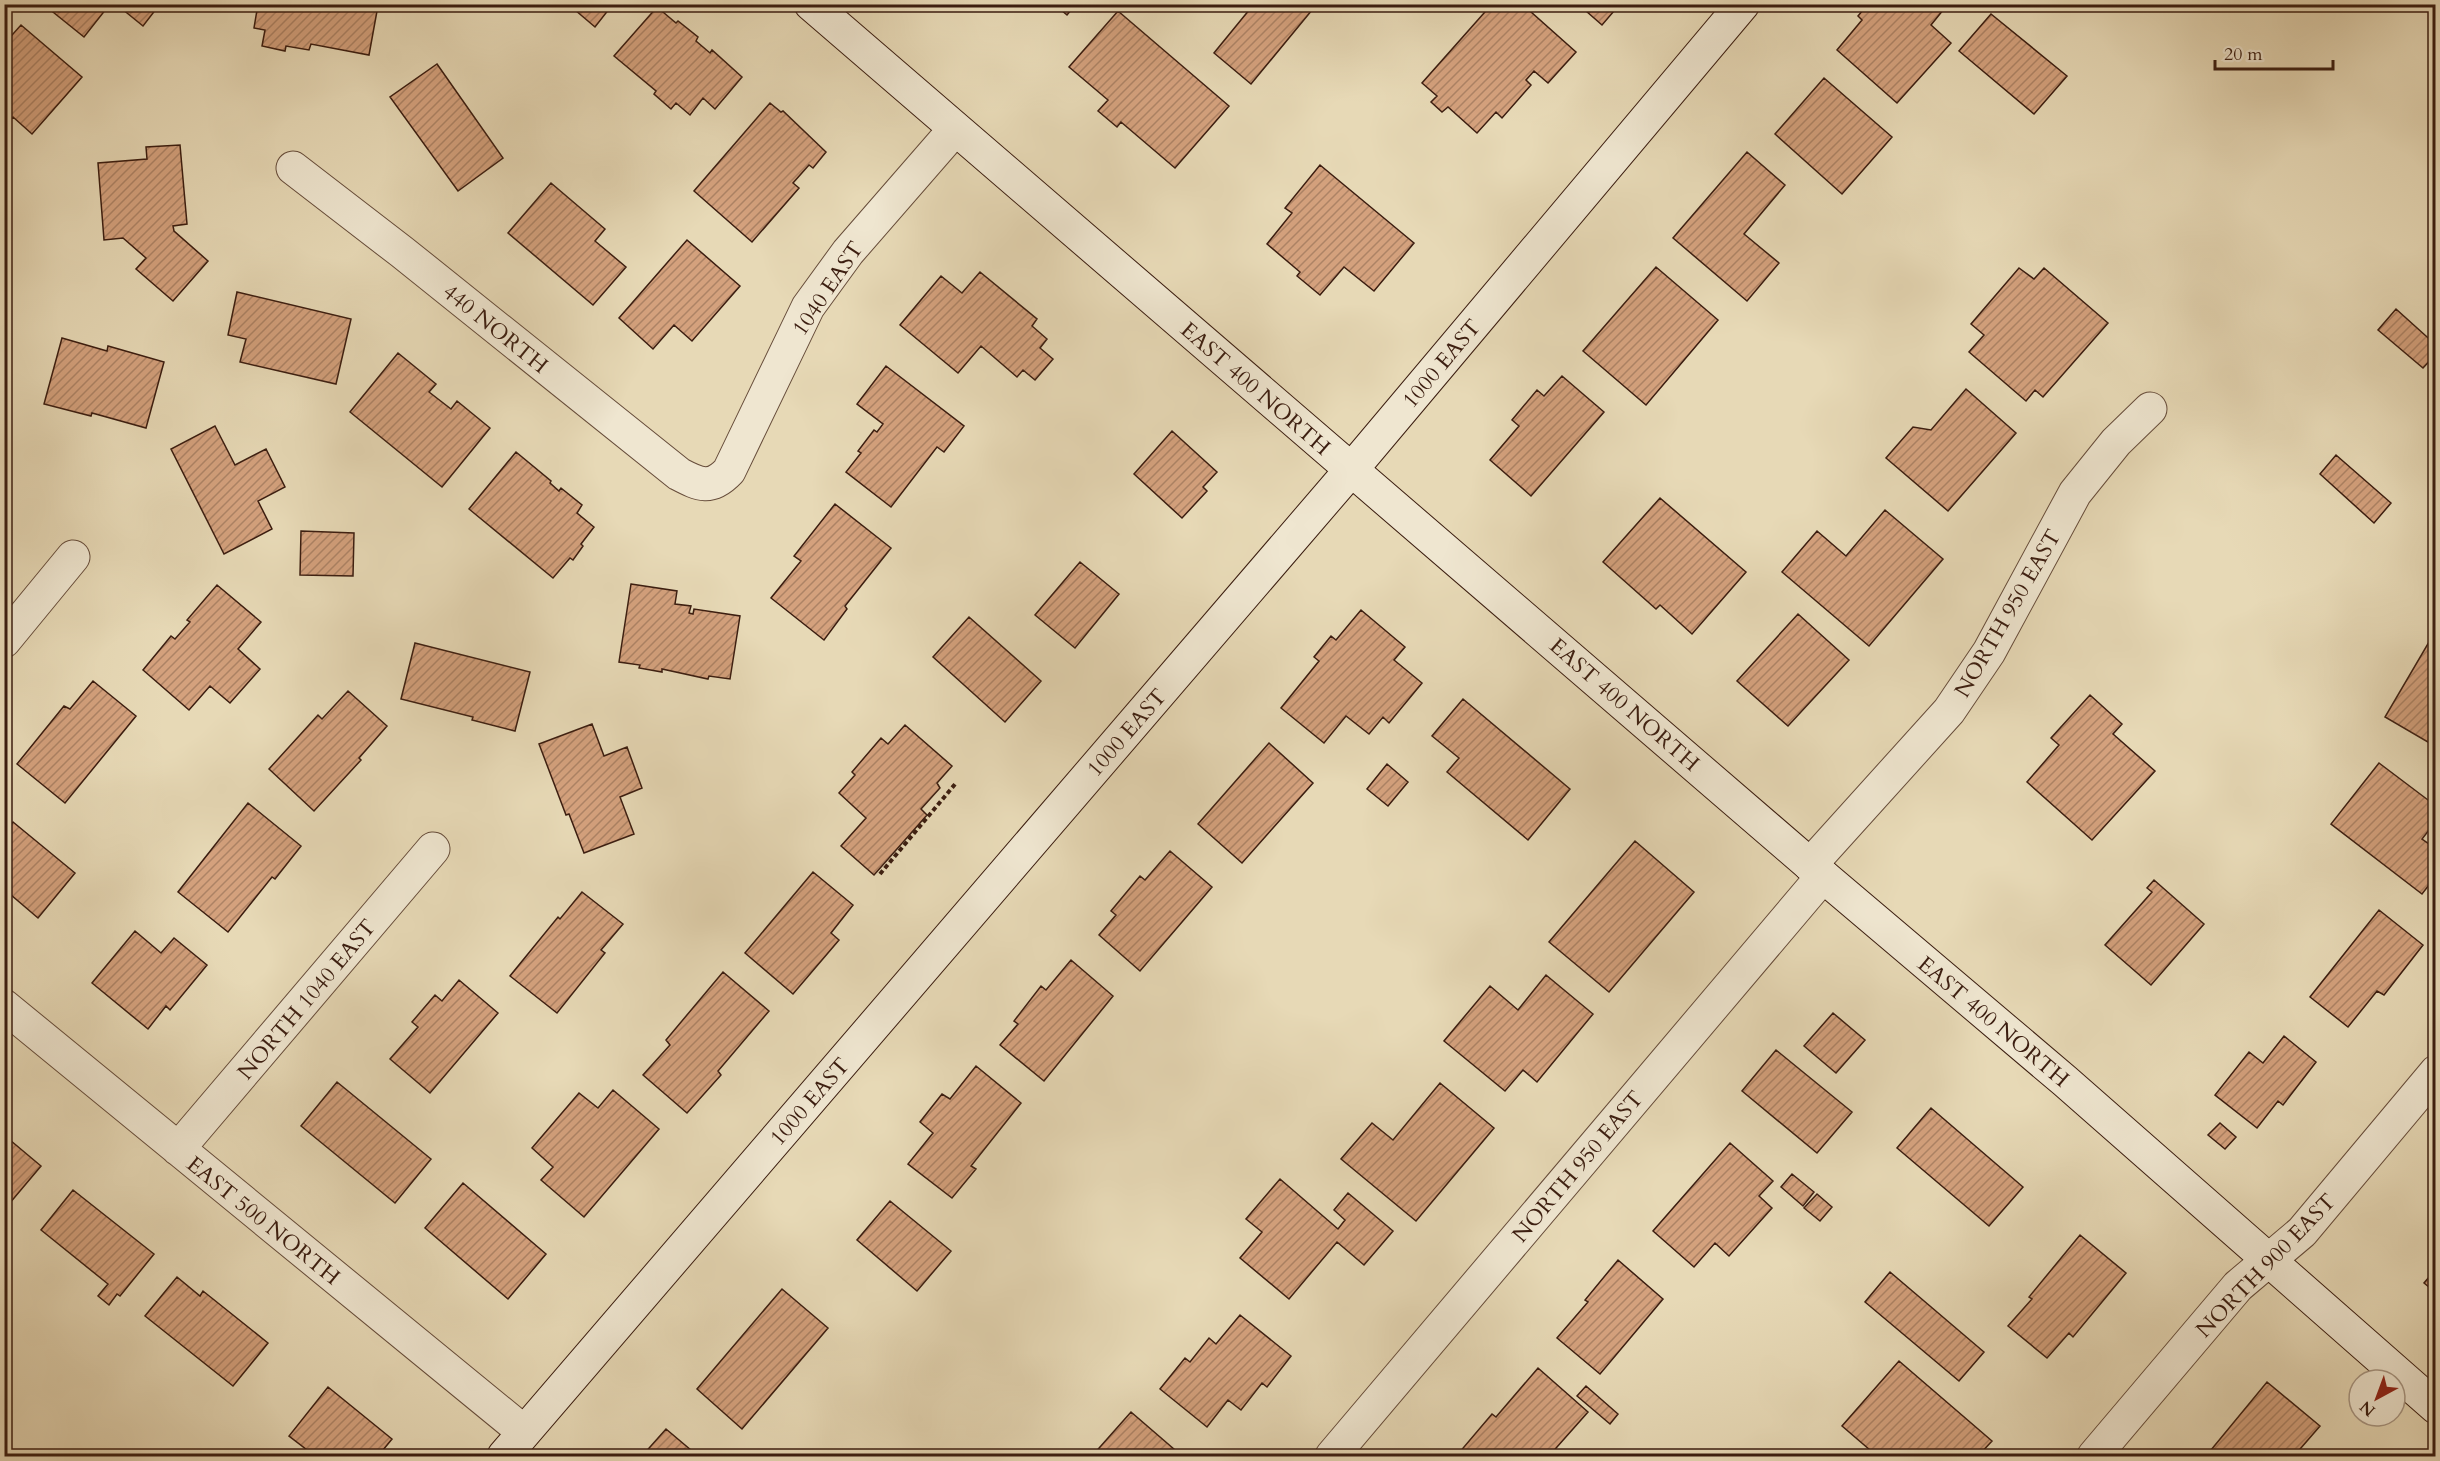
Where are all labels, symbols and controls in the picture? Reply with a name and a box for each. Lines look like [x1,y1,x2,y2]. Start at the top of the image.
scale bar [2215,33,2334,71]
text: 20 m [2224,42,2263,67]
street label: 1040 EAST [785,236,870,341]
street label: 440 NORTH [436,277,554,380]
street label: 1000 EAST [1396,313,1488,414]
street label: EAST 400 NORTH [1174,315,1337,462]
street label: NORTH 950 EAST [1947,524,2068,703]
street label: EAST 400 NORTH [1543,631,1706,778]
street label: 1000 EAST [1080,682,1173,783]
street label: NORTH 1040 EAST [231,913,383,1086]
street label: EAST 400 NORTH [1911,949,2076,1094]
street label: 1000 EAST [763,1051,856,1152]
street label: NORTH 950 EAST [1505,1084,1650,1249]
street label: EAST 500 NORTH [180,1149,346,1292]
street label: NORTH 900 EAST [2189,1187,2342,1344]
north arrow [2347,1368,2407,1428]
text: N [2355,1396,2380,1421]

